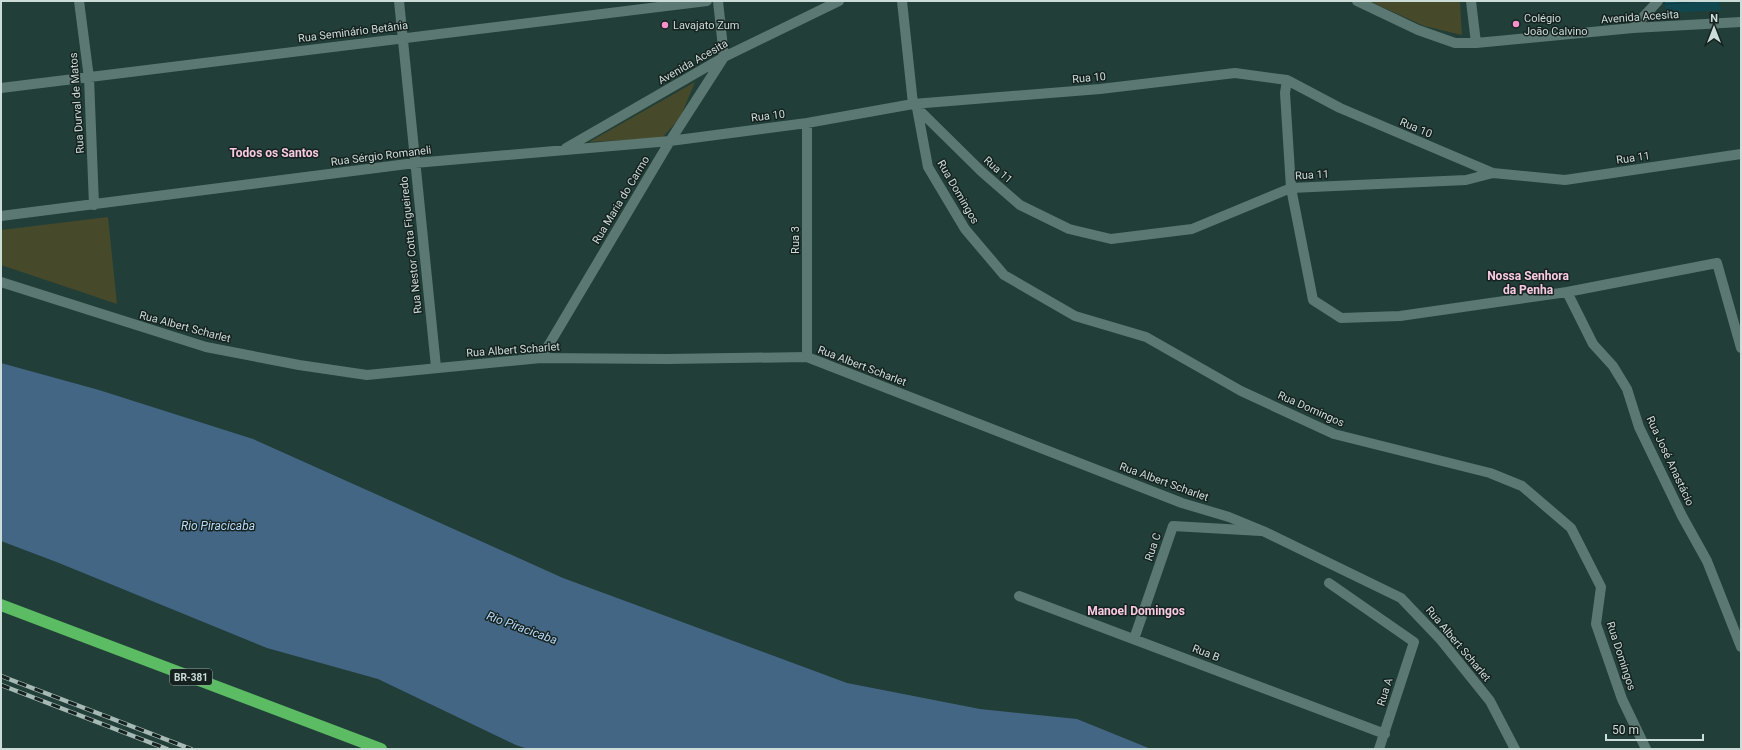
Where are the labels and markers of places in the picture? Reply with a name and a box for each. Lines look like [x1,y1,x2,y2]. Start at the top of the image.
place label: Colégio João Calvino [1524,12,1588,38]
place label: Lavajato Zum [673,19,739,32]
marker: Colégio João Calvino [1511,19,1521,29]
marker: Lavajato Zum [660,20,670,30]

